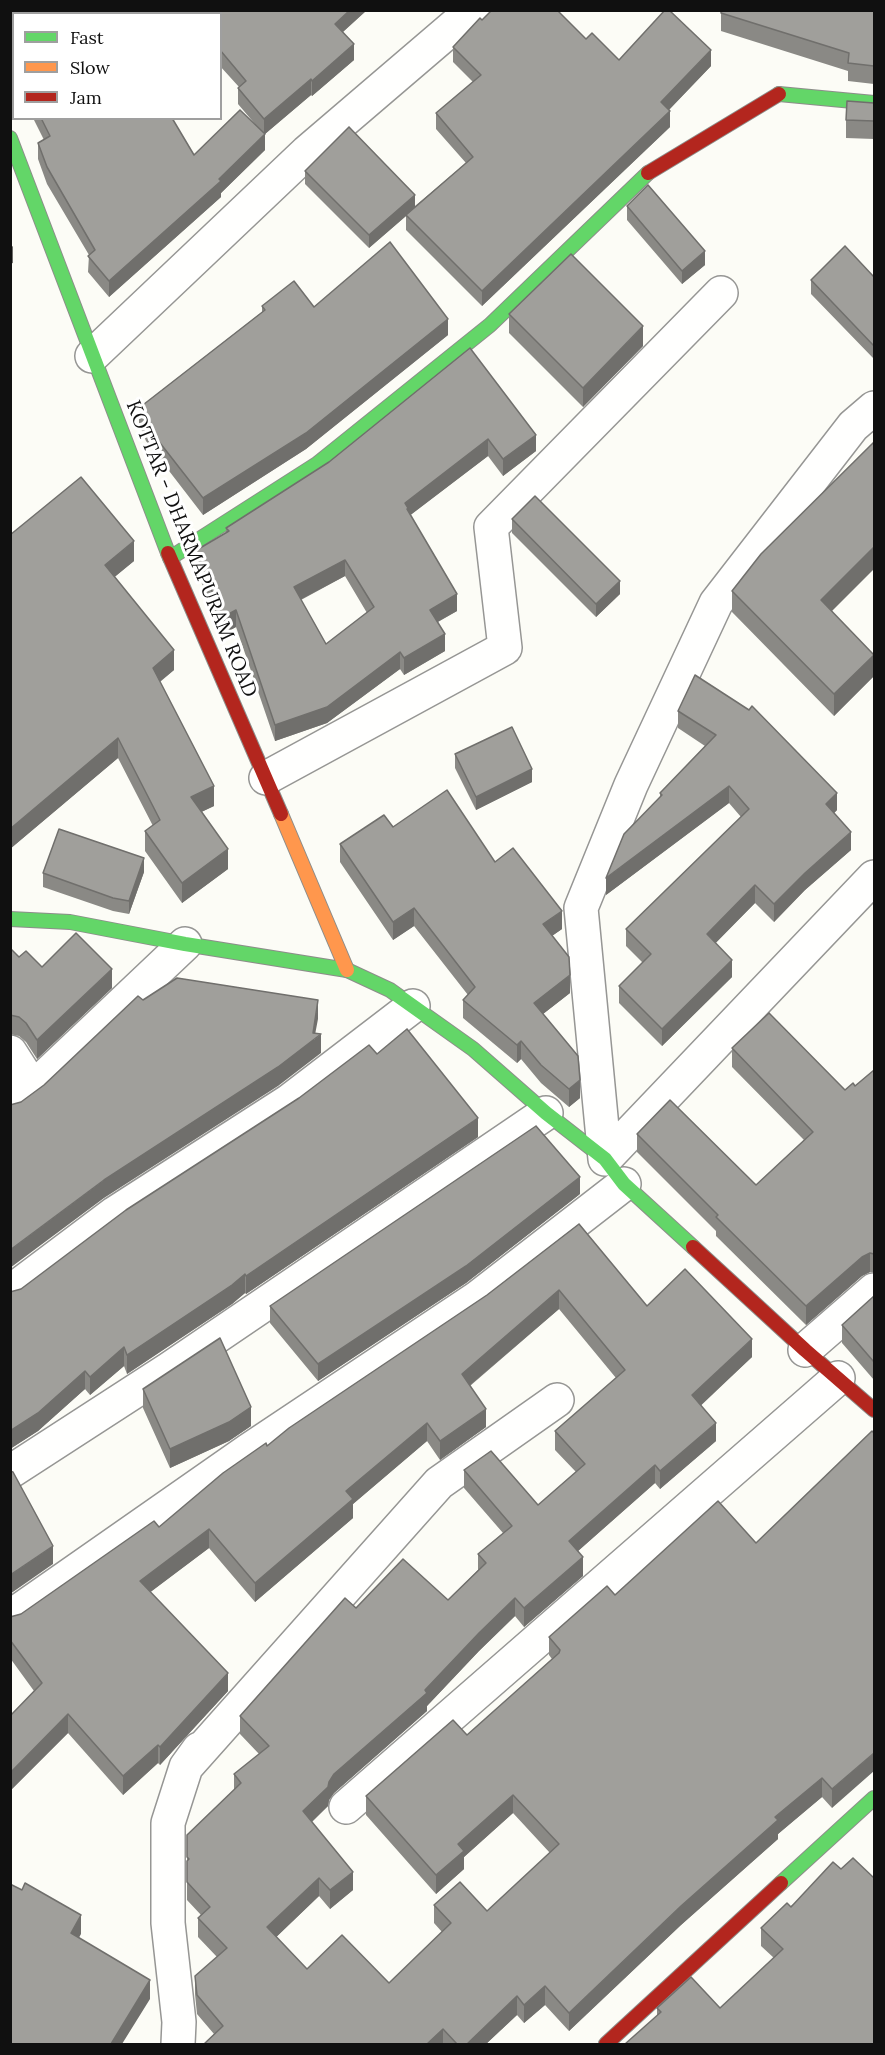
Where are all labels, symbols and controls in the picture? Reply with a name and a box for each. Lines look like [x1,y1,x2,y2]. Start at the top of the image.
legend [12,12,222,120]
text: Fast [70,26,104,49]
text: Slow [70,56,110,79]
text: Jam [70,86,102,109]
street label: KOTTAR - DHARMAPURAM ROAD [120,397,262,701]

